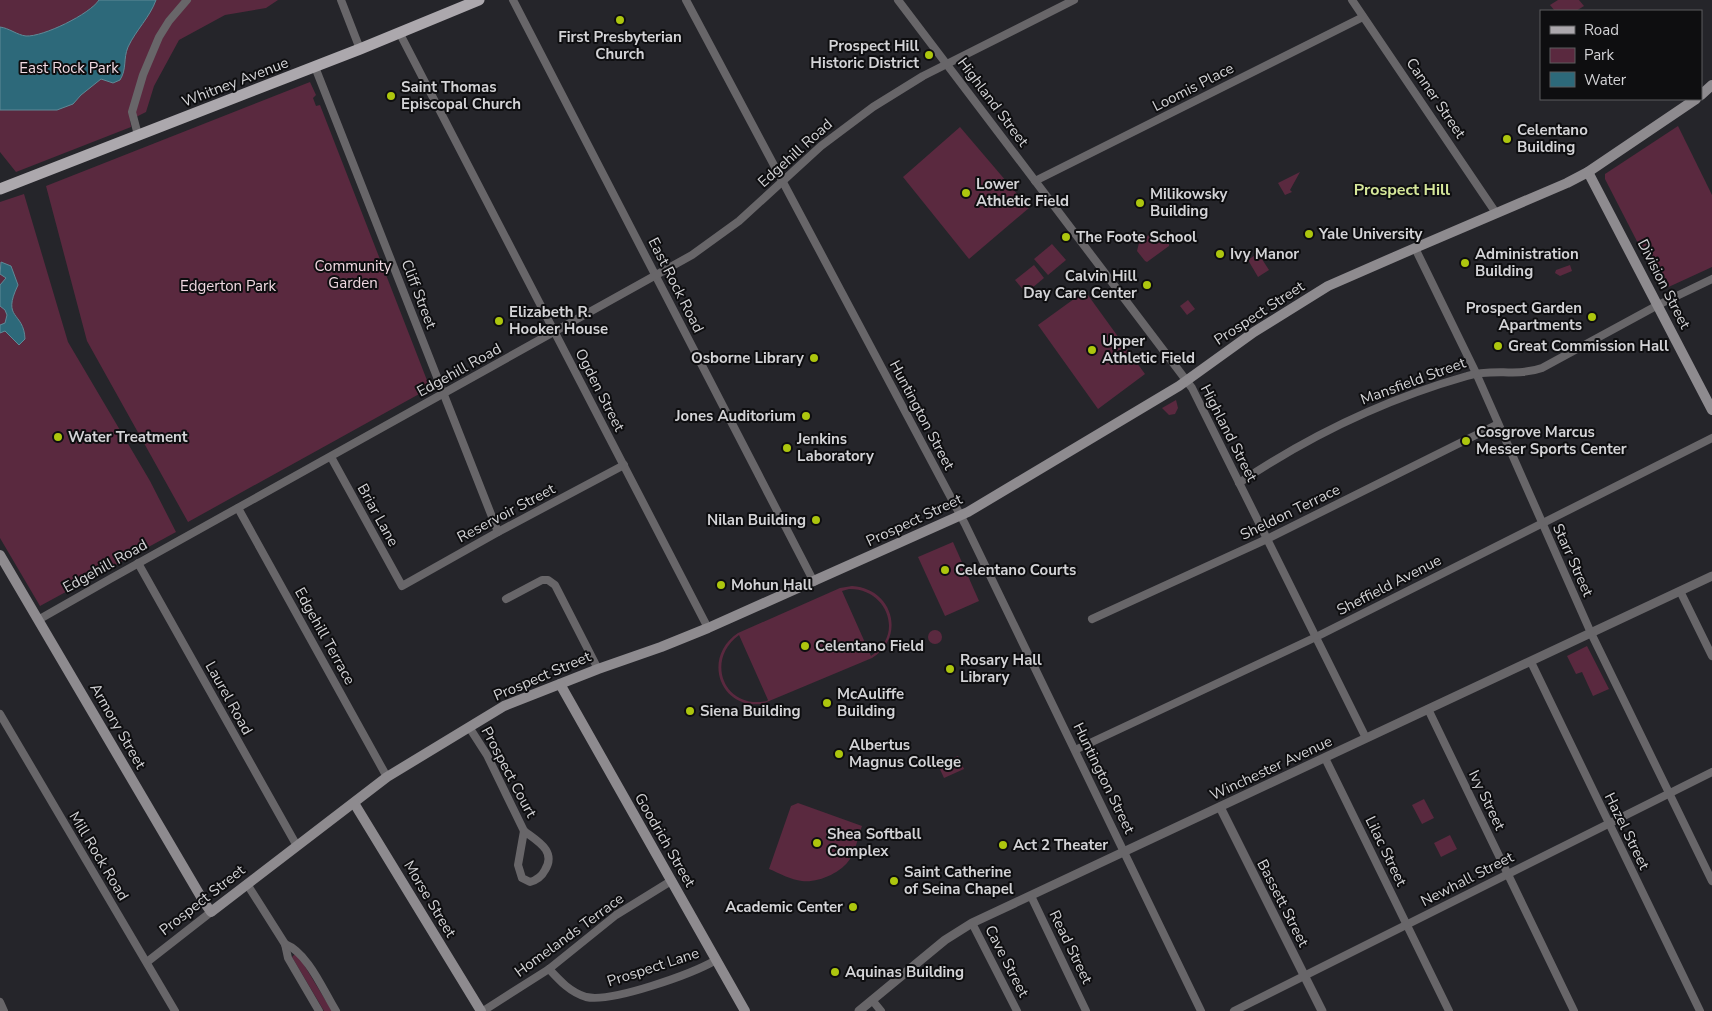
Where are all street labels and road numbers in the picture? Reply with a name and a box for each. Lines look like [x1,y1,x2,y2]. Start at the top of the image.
street label: Whitney Avenue [179,52,291,112]
street label: Highland Street [953,53,1034,151]
street label: Canner Street [1402,54,1471,143]
street label: Loomis Place [1149,58,1237,116]
street label: Edgehill Road [753,114,837,192]
street label: East Rock Road [643,234,709,336]
street label: Division Street [1633,236,1696,333]
street label: Cliff Street [397,257,442,332]
street label: Prospect Street [1210,276,1309,350]
street label: Edgehill Road [413,339,505,401]
street label: Ogden Street [571,345,630,435]
street label: Mansfield Street [1358,352,1469,409]
street label: Huntington Street [885,357,960,474]
street label: Highland Street [1196,381,1262,486]
street label: Reservoir Street [453,478,559,547]
street label: Sheldon Terrace [1237,479,1343,545]
street label: Briar Lane [353,480,403,550]
street label: Prospect Street [863,489,966,551]
street label: Starr Street [1548,520,1598,600]
street label: Edgehill Road [59,535,151,597]
street label: Sheffield Avenue [1333,550,1445,620]
street label: Edgehill Terrace [290,584,360,688]
street label: Prospect Street [490,646,594,706]
street label: Laurel Road [201,658,257,738]
street label: Armory Street [85,680,151,773]
street label: Huntington Street [1068,719,1140,838]
street label: Prospect Court [477,723,542,822]
street label: Winchester Avenue [1207,731,1335,805]
street label: Ivy Street [1464,767,1510,834]
street label: Goodrich Street [630,789,700,891]
street label: Hazel Street [1600,789,1655,874]
street label: Mill Rock Road [65,808,133,904]
street label: Lilac Street [1360,813,1412,890]
street label: Newhall Street [1417,847,1518,911]
street label: Bassett Street [1252,856,1314,951]
street label: Morse Street [399,857,461,942]
street label: Prospect Street [155,860,250,940]
street label: Homelands Terrace [510,889,628,981]
street label: Read Street [1045,907,1098,988]
street label: Cave Street [980,922,1034,1001]
street label: Prospect Lane [604,943,702,991]

